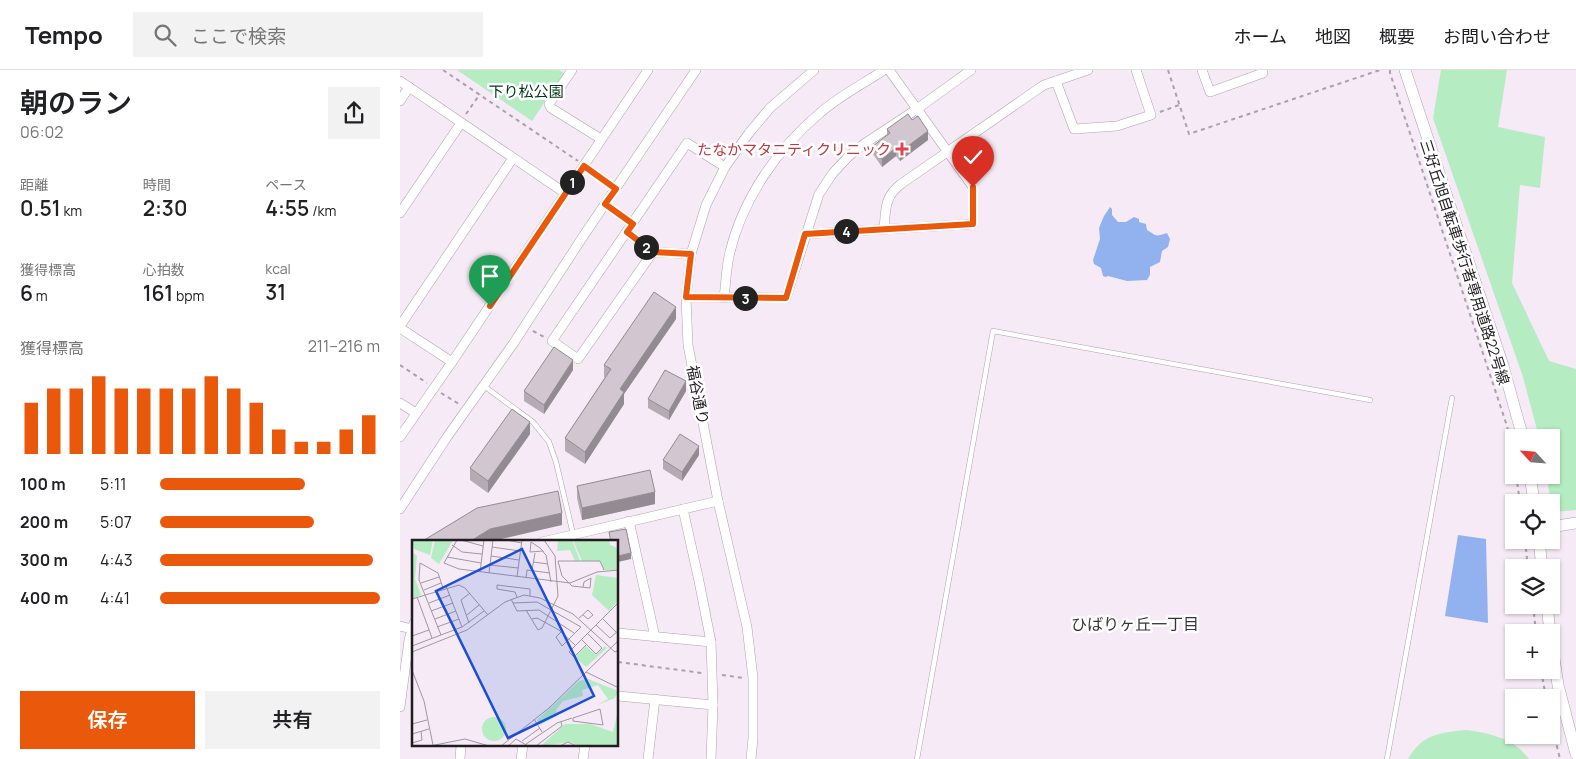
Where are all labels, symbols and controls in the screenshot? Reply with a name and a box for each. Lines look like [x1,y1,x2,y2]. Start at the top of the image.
search box [133,12,483,57]
text: Tempo [25,18,103,51]
icon: search [151,21,179,49]
text: ここで検索 [191,23,286,49]
text: ホーム [1234,24,1287,48]
text: 地図 [1315,24,1351,48]
text: 概要 [1379,24,1415,48]
text: お問い合わせ [1443,24,1551,48]
park label: 下り松公園 [488,81,564,102]
text: 朝のラン [20,83,132,121]
button: share [328,87,380,139]
text: 06:02 [20,121,63,143]
pin [952,136,994,187]
street label: 三好丘旭自転車歩行者専用道路22号線 [1415,136,1515,388]
place label: たなかマタニティクリニック [697,139,891,160]
marker: たなかマタニティクリニック [895,142,909,156]
icon: check [959,143,987,171]
pin: 1 [560,170,584,194]
text: 1 [569,173,576,192]
text: 距離 [20,175,48,194]
text: 時間 [143,175,171,194]
text: ペース [265,175,307,194]
text: 0.51 [20,194,61,222]
text: 2:30 [143,194,187,222]
text: 4:55 [265,194,309,222]
text: km [61,201,82,220]
text: /km [309,201,336,220]
pin: 4 [834,218,858,244]
text: 4 [842,222,851,241]
pin: 2 [634,234,658,260]
text: 2 [642,238,651,257]
pin [469,255,511,306]
text: kcal [265,259,291,278]
text: 獲得標高 [20,260,76,279]
text: 心拍数 [143,260,185,279]
icon: arrive [476,262,504,290]
text: 31 [265,278,286,306]
text: 6 [20,279,33,307]
text: 161 [143,279,173,307]
text: m [33,286,48,305]
text: bpm [173,286,204,305]
pin: 3 [732,286,758,310]
text: 3 [741,289,750,308]
text: 211–216 m [308,335,380,357]
text: 獲得標高 [20,337,84,359]
street label: 福谷通り [682,364,714,426]
north arrow [1505,429,1560,484]
map controls [1505,429,1560,744]
text: 100 m [20,473,66,495]
text: 5:11 [100,473,127,495]
button: locate [1505,494,1560,549]
text: 200 m [20,511,68,533]
text: 5:07 [100,511,132,533]
inset map [412,540,619,746]
text: 300 m [20,549,68,571]
text: 4:43 [100,549,133,571]
button: layers [1505,559,1560,614]
text: 400 m [20,587,68,609]
text: 4:41 [100,587,130,609]
district label: ひばりヶ丘一丁目 [1071,613,1199,635]
button: + [1505,624,1560,679]
button: − [1505,689,1560,744]
button: 保存 [20,691,195,749]
button: 共有 [205,691,380,749]

